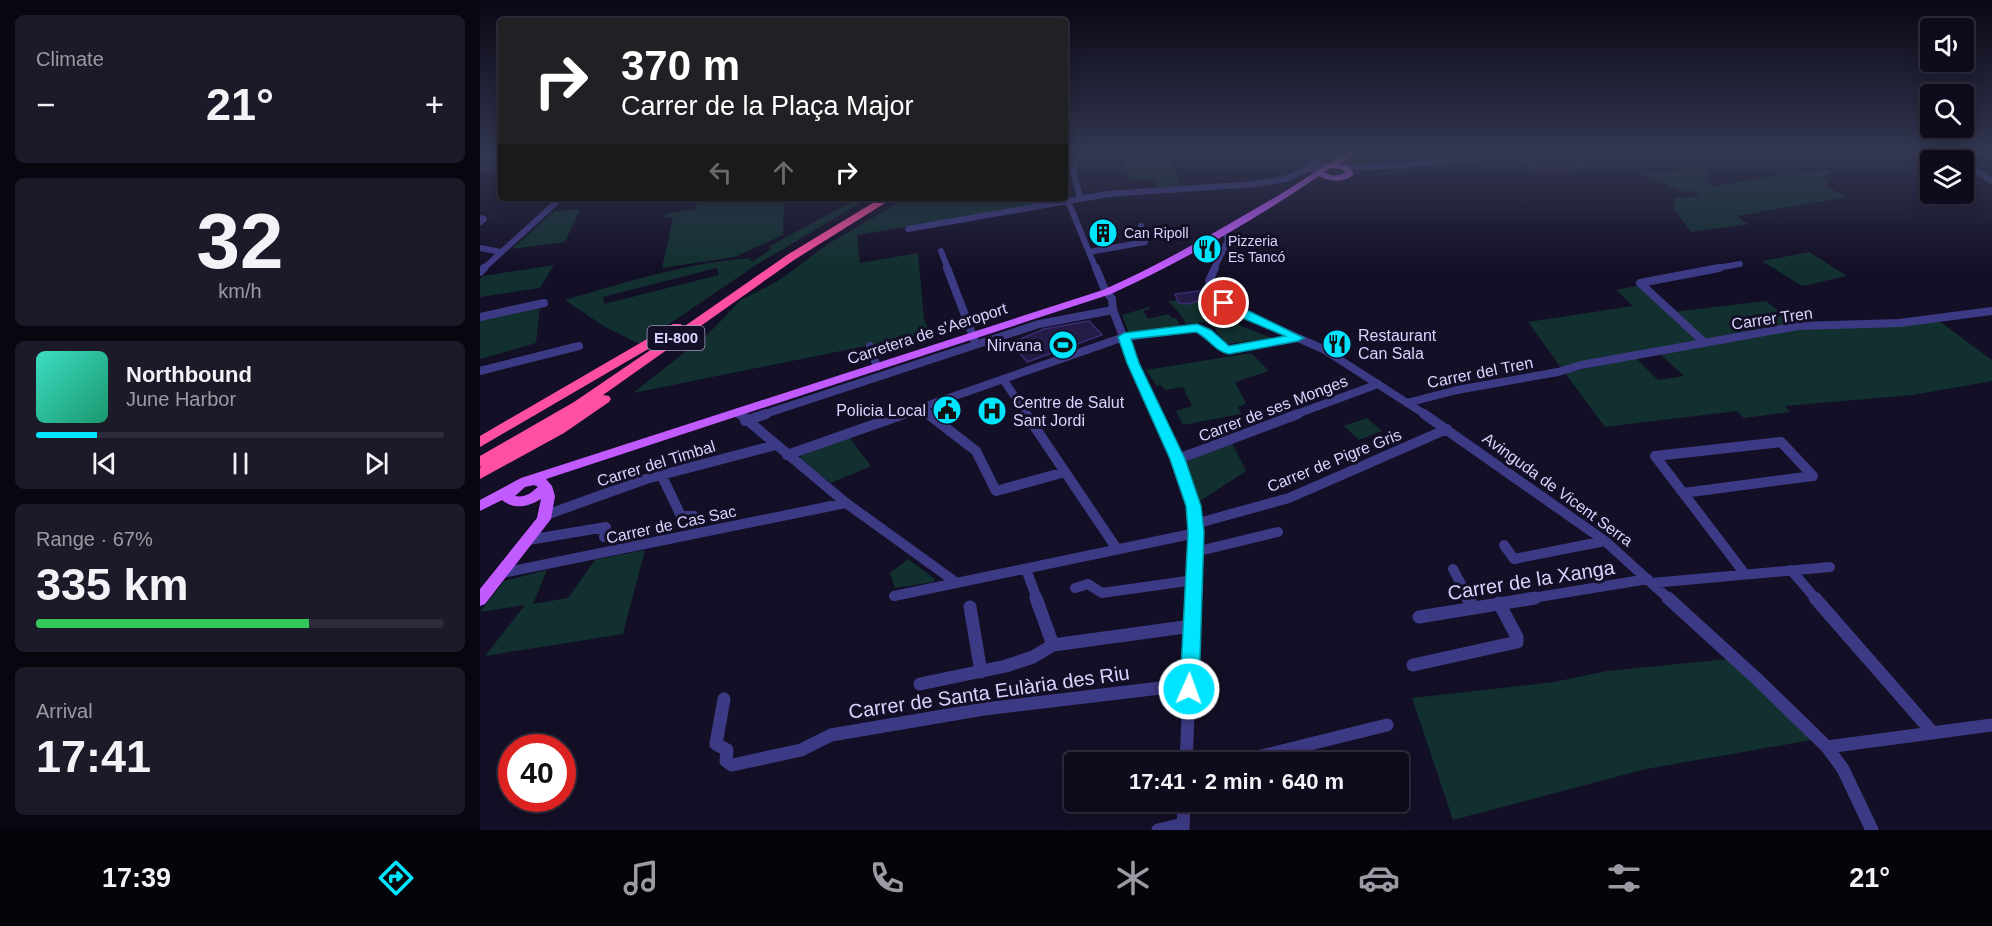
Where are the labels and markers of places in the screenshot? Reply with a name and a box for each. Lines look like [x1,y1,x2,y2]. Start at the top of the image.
building icon: Can Ripoll [1087,217,1119,249]
place label: Can Ripoll [1124,225,1189,241]
restaurant icon: Pizzeria Es Tancó [1191,233,1223,265]
place label: Pizzeria Es Tancó [1228,233,1286,265]
pin [1198,277,1249,328]
place label: Restaurant Can Sala [1358,327,1437,362]
restaurant icon: Restaurant Can Sala [1321,328,1353,360]
sports icon: Nirvana [1047,329,1079,361]
place label: Nirvana [987,337,1042,354]
public building icon: Policia Local [931,394,963,426]
place label: Centre de Salut Sant Jordi [1013,394,1125,429]
hospital icon: Centre de Salut Sant Jordi [976,395,1008,427]
place label: Policia Local [836,402,926,419]

